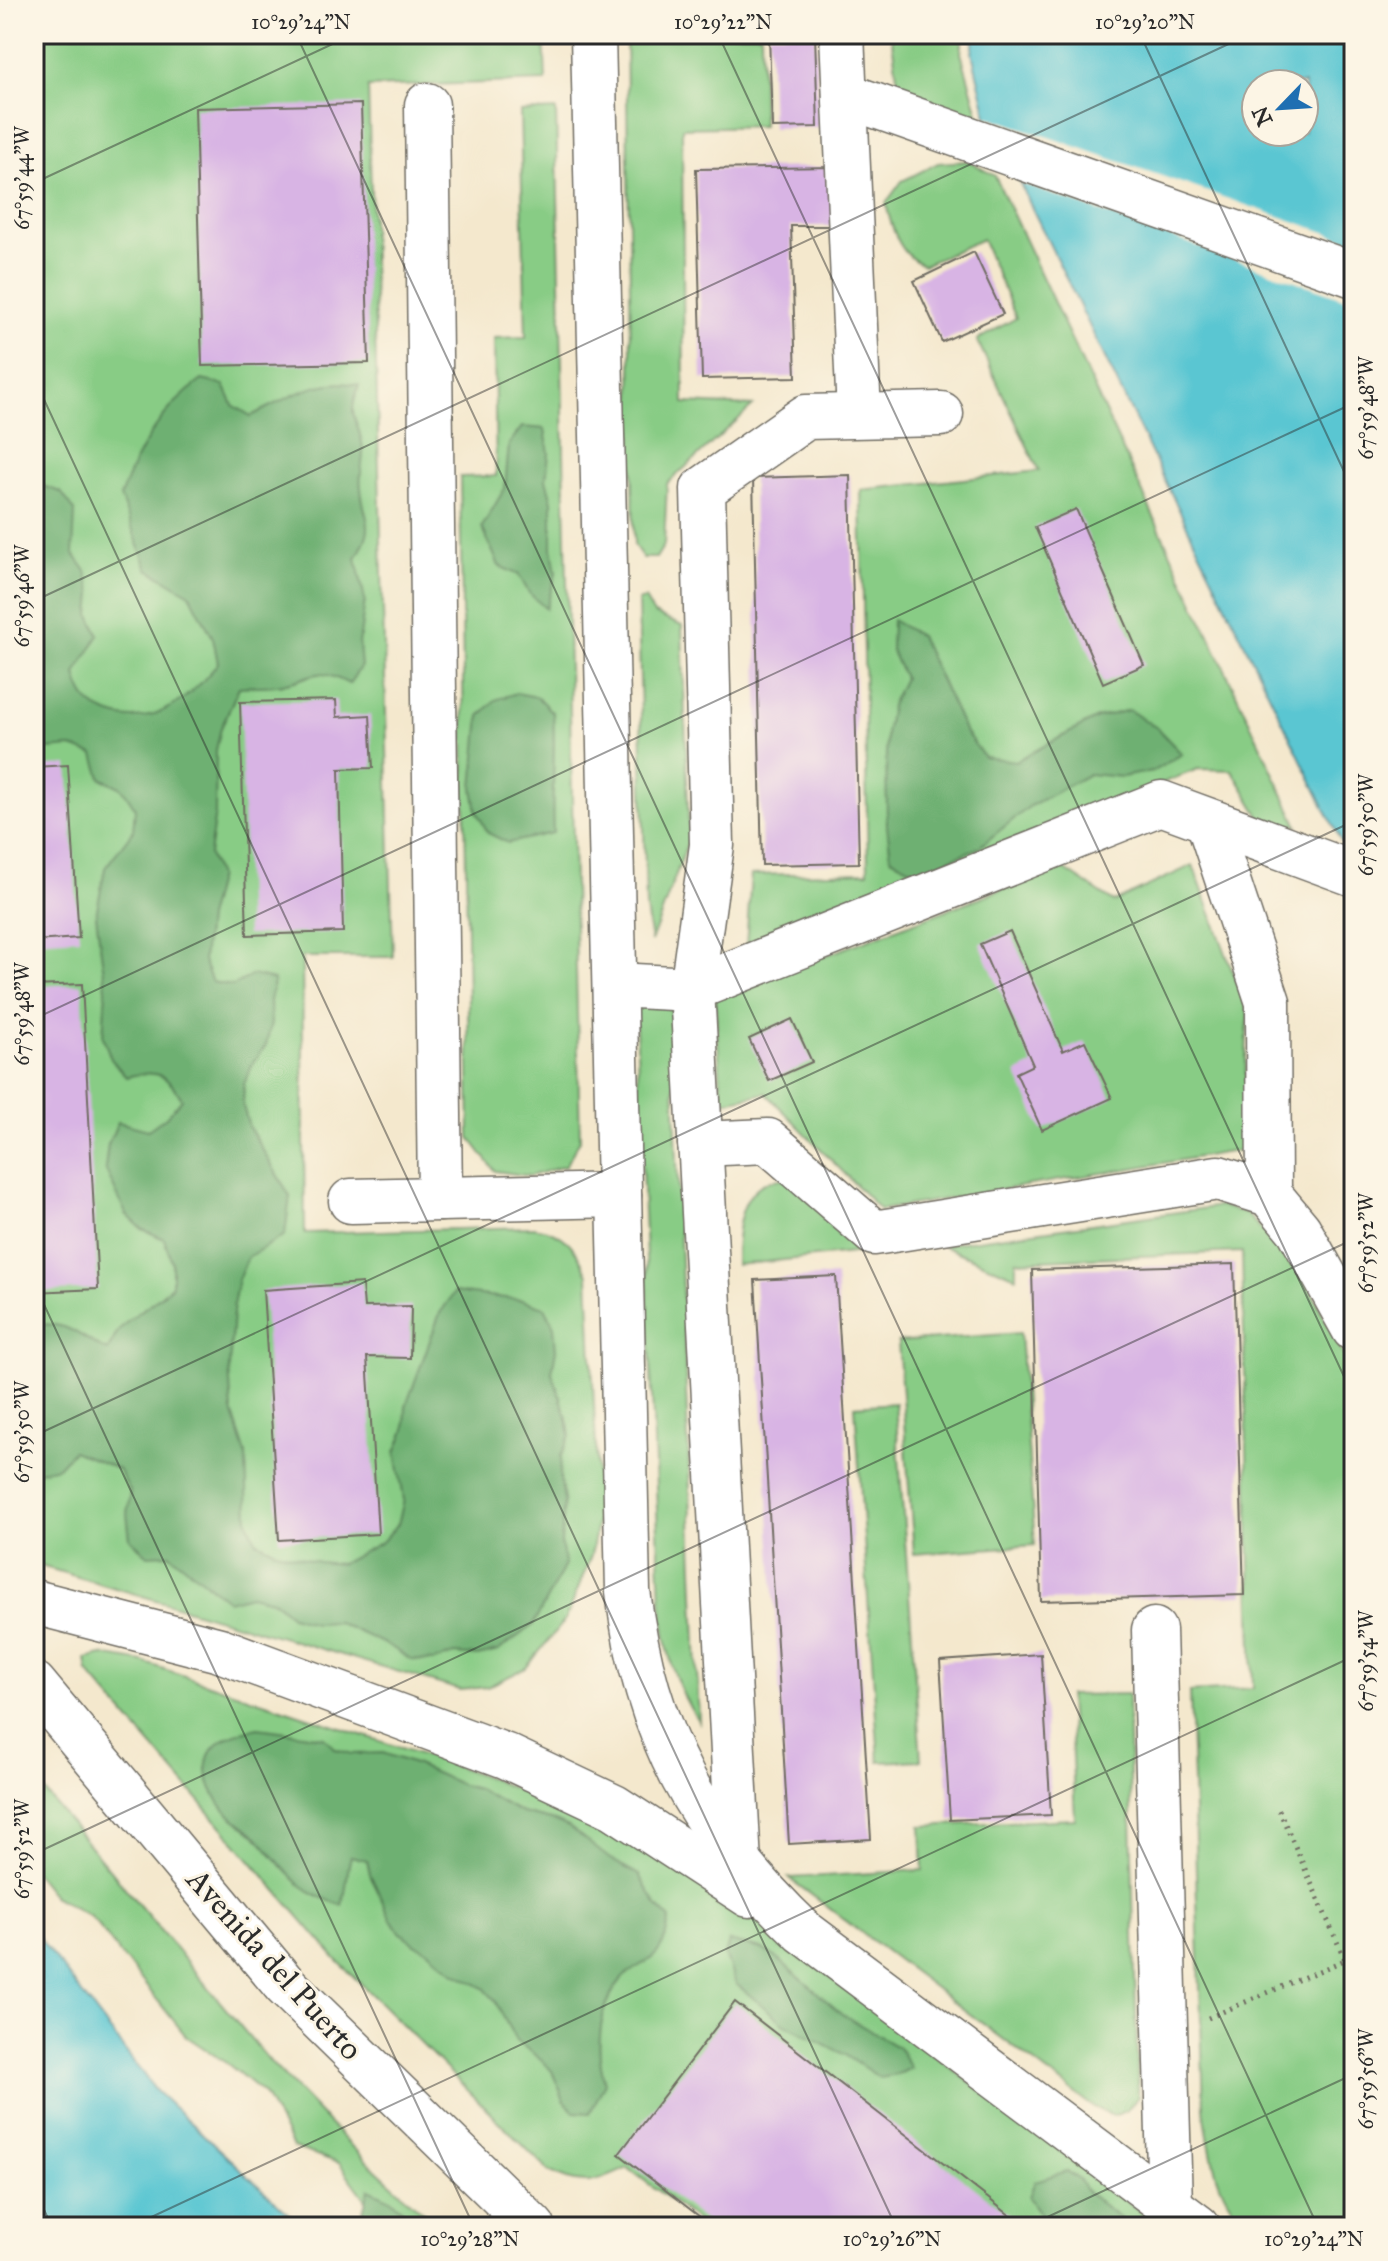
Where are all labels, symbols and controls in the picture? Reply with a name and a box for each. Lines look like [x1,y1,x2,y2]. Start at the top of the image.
text: 10°29'24"N [251,10,351,34]
text: 10°29'22"N [674,10,772,34]
text: 10°29'20"N [1095,10,1195,34]
north arrow [1240,68,1320,148]
text: N [1246,102,1279,130]
text: 67°59'44"W [10,125,34,230]
text: 67°59'48"W [1354,355,1378,460]
text: 67°59'46"W [10,544,34,647]
text: 67°59'50"W [1354,773,1378,876]
text: 67°59'48"W [10,961,34,1066]
text: 67°59'52"W [1354,1192,1378,1293]
text: 67°59'50"W [10,1380,34,1483]
text: 67°59'54"W [1354,1609,1378,1712]
text: 67°59'52"W [10,1798,34,1899]
street label: Avenida del Puerto [177,1859,371,2068]
text: 67°59'56"W [1354,2027,1378,2130]
text: 10°29'28"N [420,2227,520,2251]
text: 10°29'26"N [843,2227,941,2251]
text: 10°29'24"N [1264,2227,1364,2251]

